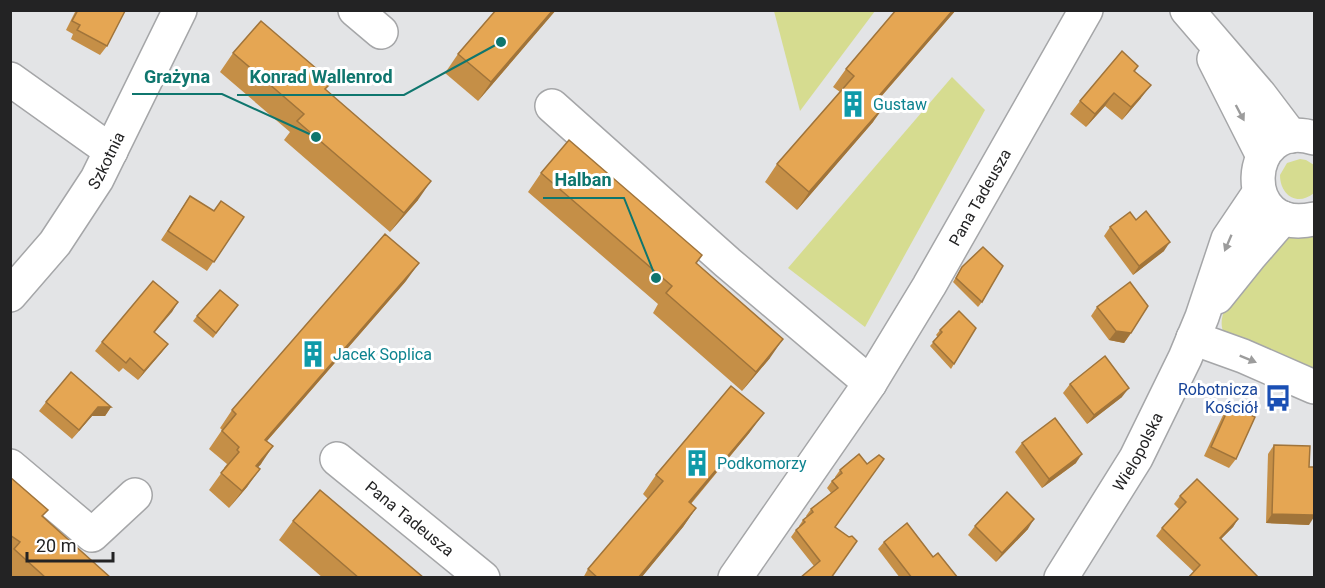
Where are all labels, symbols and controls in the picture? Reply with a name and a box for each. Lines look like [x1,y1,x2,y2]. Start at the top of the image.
callout: Grażyna [132,58,222,94]
callout: Konrad Wallenrod [237,59,404,95]
text: Grażyna [144,66,210,87]
text: Konrad Wallenrod [249,66,393,87]
building icon: Gustaw [838,89,868,119]
place label: Gustaw [873,95,927,114]
one-way arrow [1235,105,1245,122]
street label: Szkotnia [84,129,128,193]
street label: Pana Tadeusza [944,145,1015,249]
callout: Halban [543,162,624,198]
text: Halban [555,169,611,190]
one-way arrow [1223,234,1233,252]
building icon: Jacek Soplica [298,339,328,369]
place label: Jacek Soplica [333,345,432,364]
one-way arrow [1239,355,1257,364]
place label: Robotnicza Kościół [1178,380,1259,417]
bus stop icon: Robotnicza Kościół [1263,383,1293,413]
street label: Wielopolska [1108,409,1166,494]
building icon: Podkomorzy [682,448,712,478]
place label: Podkomorzy [717,454,807,473]
street label: Pana Tadeusza [362,477,458,560]
scale bar [27,525,112,563]
text: 20 m [36,535,76,556]

